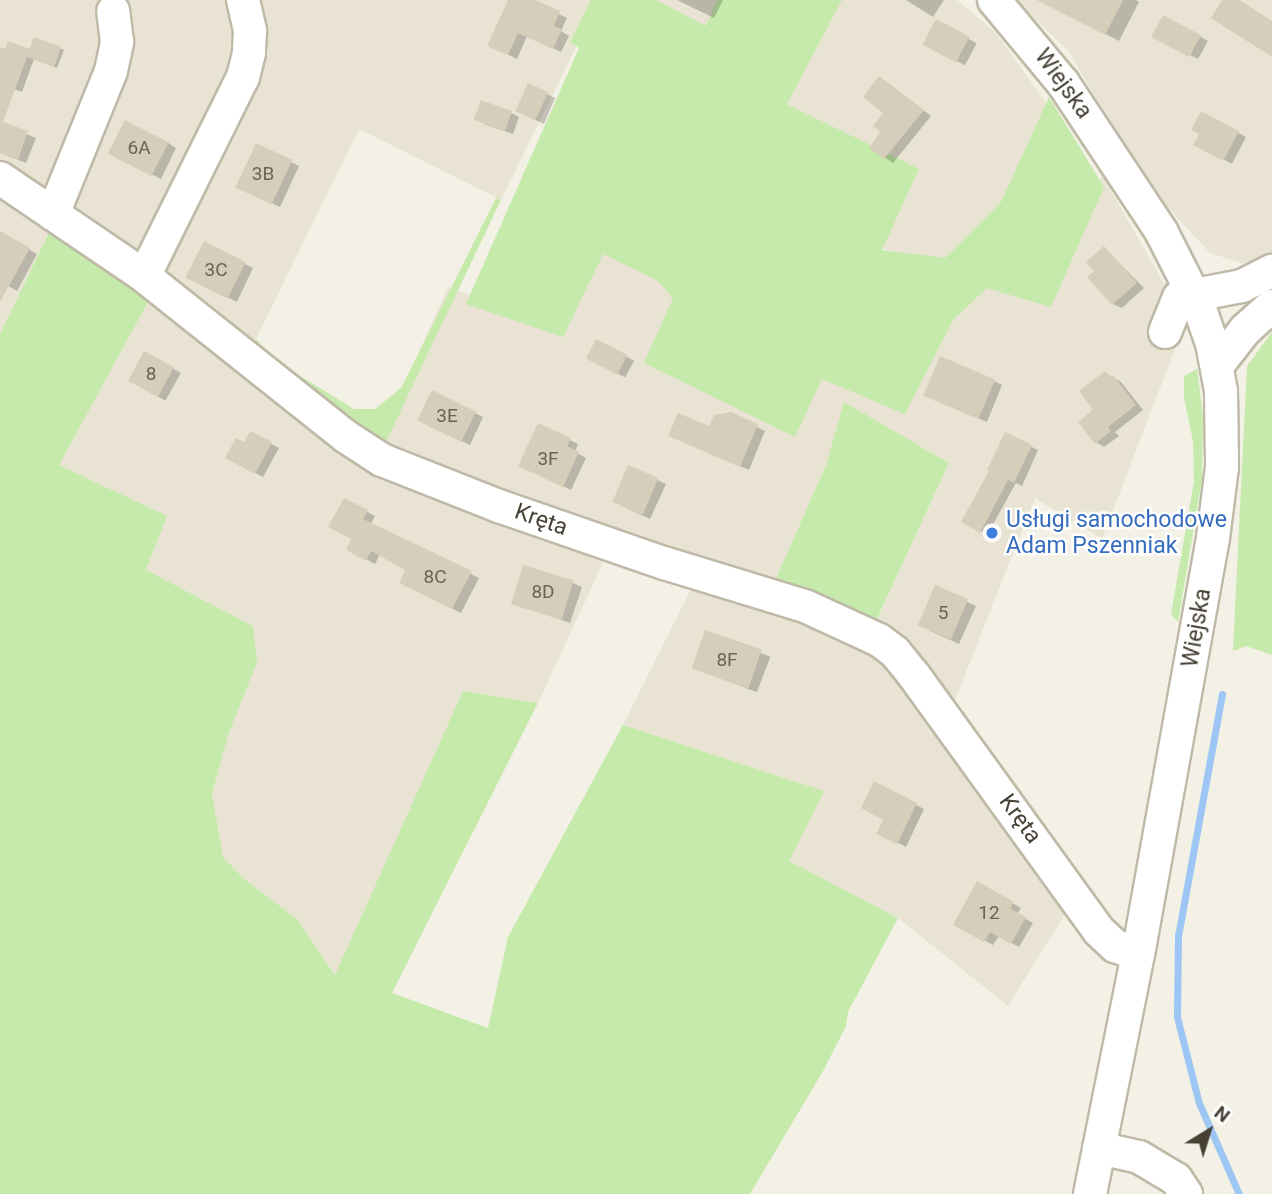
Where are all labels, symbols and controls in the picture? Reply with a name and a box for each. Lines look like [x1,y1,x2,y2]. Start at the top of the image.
street label: Wiejska [1028,44,1098,124]
house number: 6A [127,137,151,159]
house number: 3B [252,163,274,185]
house number: 3C [204,259,228,281]
house number: 8 [146,363,156,385]
house number: 3E [436,405,458,427]
house number: 3F [537,448,559,470]
street label: Kręta [511,498,571,542]
place label: Usługi samochodowe Adam Pszenniak [1006,506,1227,560]
marker: Usługi samochodowe Adam Pszenniak [984,525,1000,541]
house number: 8C [423,566,447,588]
house number: 8D [531,581,555,603]
street label: Wiejska [1176,586,1218,670]
house number: 5 [938,602,948,624]
house number: 8F [716,649,738,671]
street label: Kręta [993,789,1047,849]
house number: 12 [978,902,1000,924]
north arrow [1174,1096,1244,1166]
text: N [1210,1101,1235,1127]

